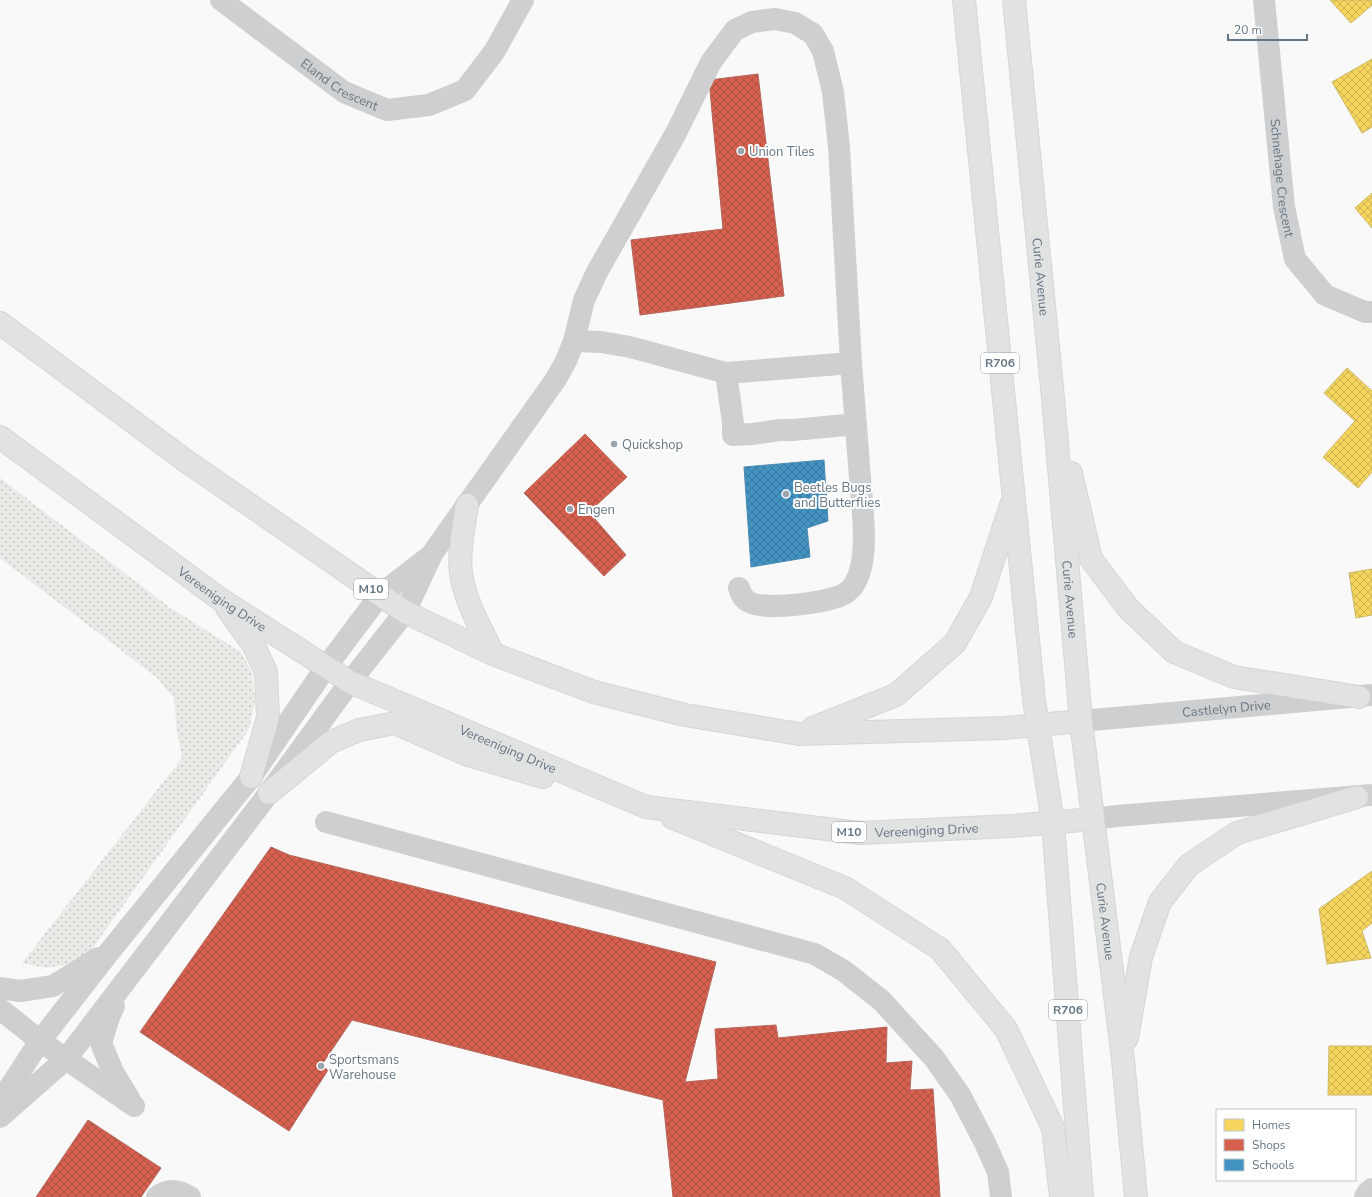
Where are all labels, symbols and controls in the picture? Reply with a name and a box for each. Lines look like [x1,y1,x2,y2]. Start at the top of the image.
scale bar [1228,16,1307,42]
text: 20 m [1234,22,1262,38]
street label: Eland Crescent [297,55,381,115]
street label: Schnehage Crescent [1266,118,1298,239]
place label: Union Tiles [749,143,815,161]
marker: Union Tiles [736,146,746,156]
street label: Curie Avenue [1027,237,1053,317]
road number: R706 [981,353,1019,373]
place label: Quickshop [622,436,683,454]
marker: Quickshop [609,439,619,449]
place label: Beetles Bugs and Butterflies [794,479,880,512]
marker: Beetles Bugs and Butterflies [781,489,791,499]
place label: Engen [578,501,615,519]
marker: Engen [565,504,575,514]
street label: Curie Avenue [1057,560,1082,639]
street label: Vereeniging Drive [173,562,270,636]
road number: M10 [354,579,388,599]
street label: Castlelyn Drive [1181,696,1272,722]
street label: Vereeniging Drive [455,721,559,778]
street label: Vereeniging Drive [873,820,979,842]
road number: M10 [832,822,866,842]
street label: Curie Avenue [1091,882,1119,961]
road number: R706 [1049,1000,1087,1020]
place label: Sportsmans Warehouse [329,1051,399,1084]
marker: Sportsmans Warehouse [316,1061,326,1071]
legend [1216,1109,1356,1181]
text: Homes [1252,1117,1290,1133]
text: Shops [1252,1137,1286,1153]
text: Schools [1252,1157,1295,1173]

